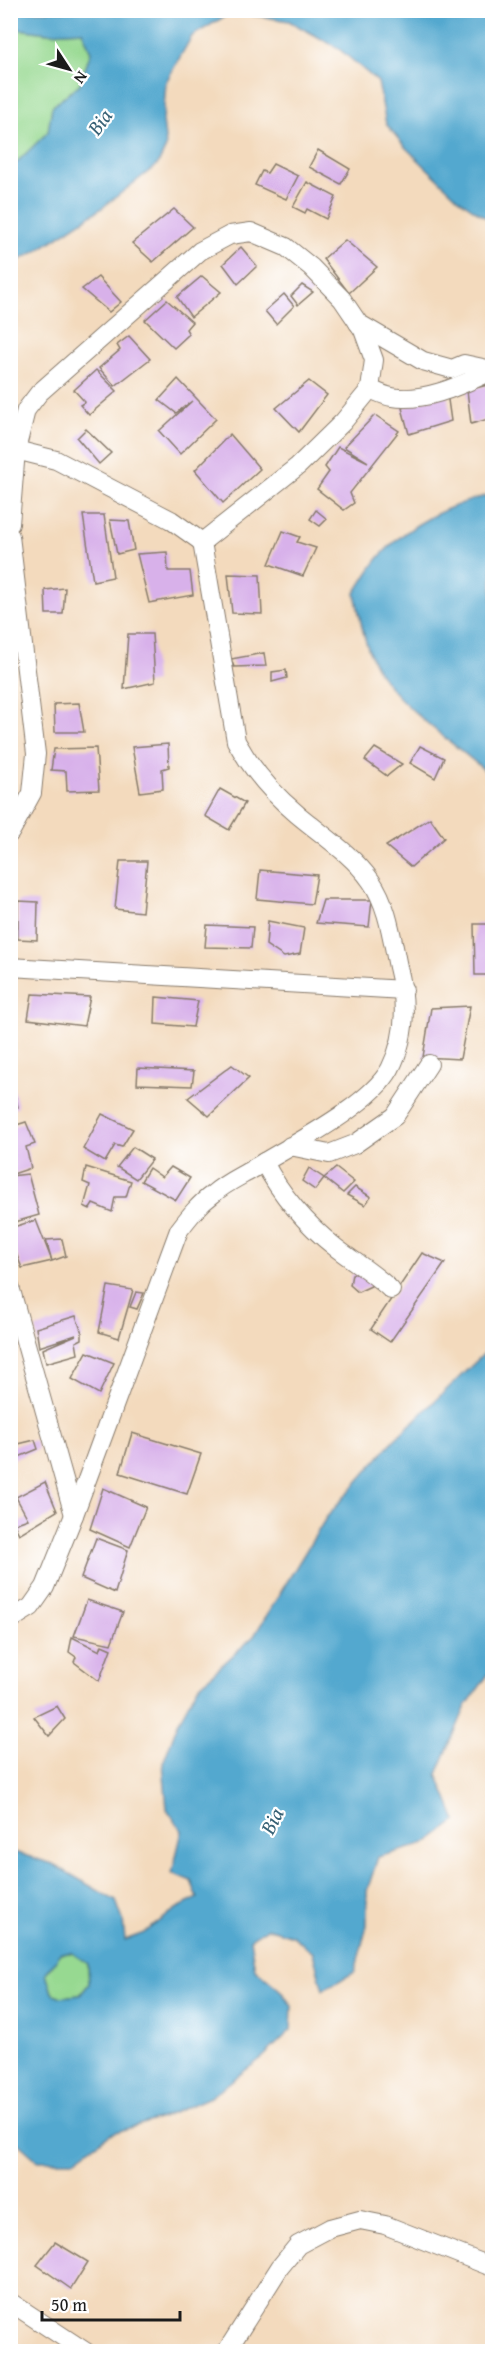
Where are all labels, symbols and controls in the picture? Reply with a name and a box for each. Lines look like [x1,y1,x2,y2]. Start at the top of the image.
north arrow [39,39,99,99]
text: N [68,66,94,89]
water label: Bia [79,102,120,142]
water label: Bia [251,1802,291,1840]
scale bar [42,2284,180,2322]
text: 50 m [51,2291,87,2318]

